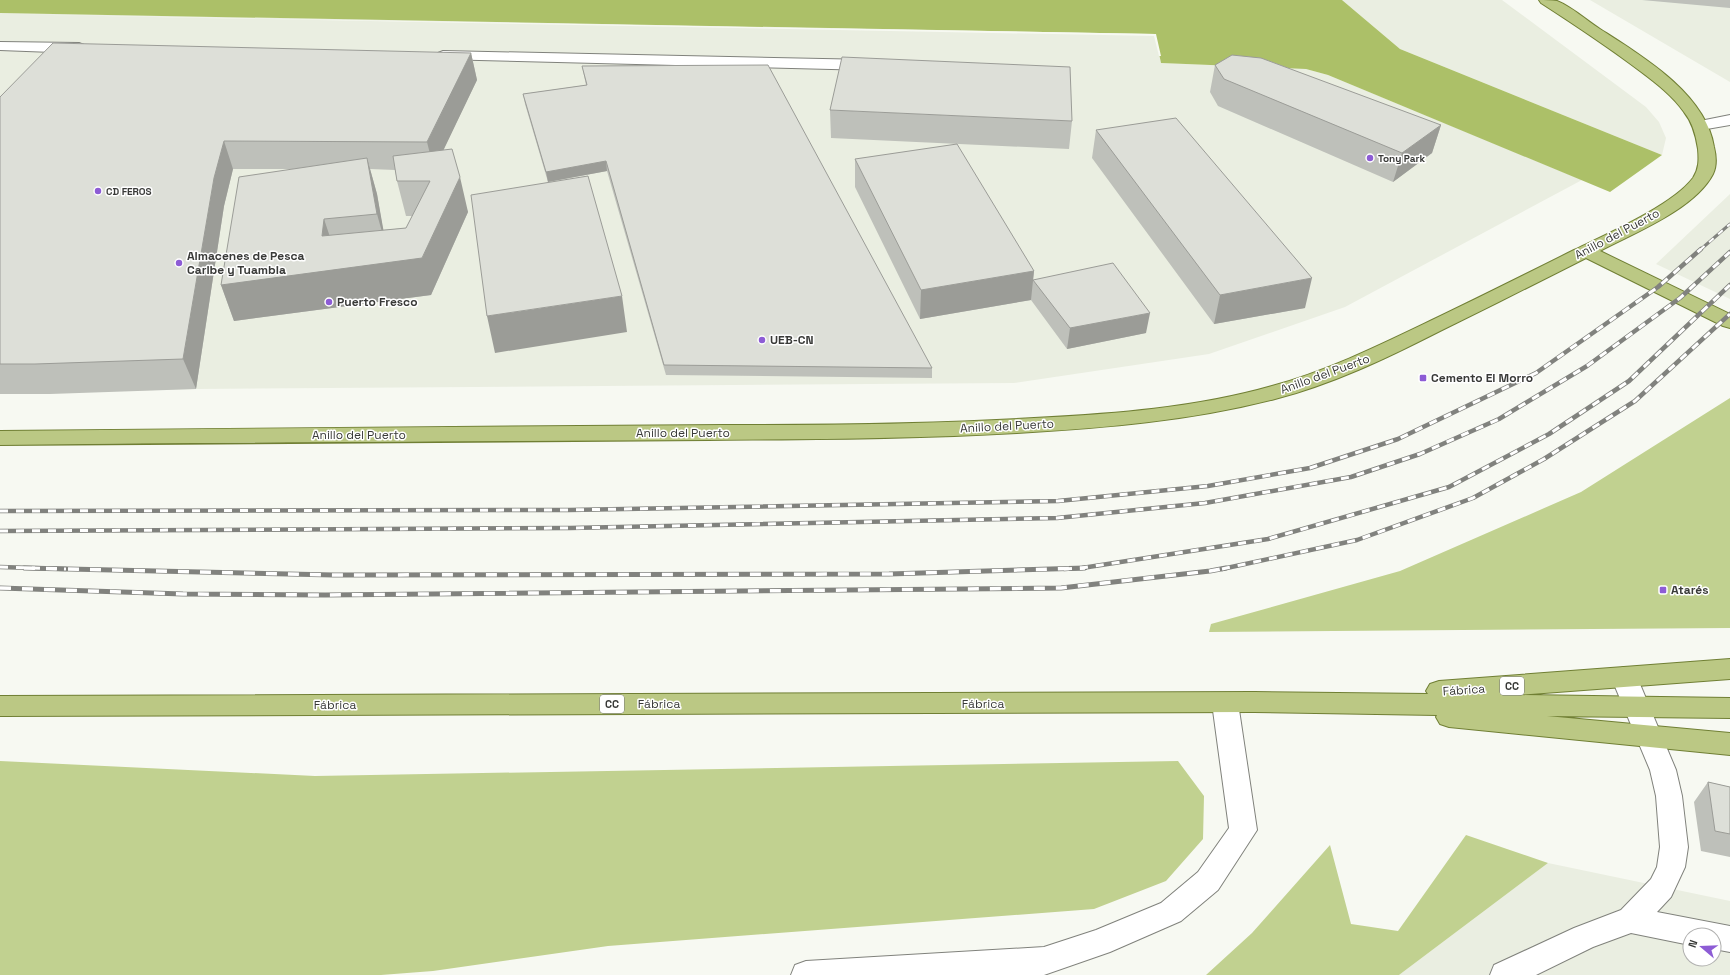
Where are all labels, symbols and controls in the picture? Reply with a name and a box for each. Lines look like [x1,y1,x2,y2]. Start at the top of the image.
place label: Tony Park [1378,152,1426,165]
marker: Tony Park [1365,153,1375,163]
place label: CD FEROS [106,185,152,198]
marker: CD FEROS [93,186,103,196]
street label: Anillo del Puerto [1572,205,1662,263]
place label: Almacenes de Pesca Caribe y Tuambia [187,248,304,278]
marker: Almacenes de Pesca Caribe y Tuambia [174,258,184,268]
place label: Puerto Fresco [337,294,418,310]
marker: Puerto Fresco [324,297,334,307]
place label: UEB-CN [770,332,814,348]
marker: UEB-CN [757,335,767,345]
street label: Anillo del Puerto [1278,350,1372,398]
place label: Cemento El Morro [1431,370,1533,386]
marker: Cemento El Morro [1418,373,1428,383]
street label: Anillo del Puerto [960,416,1054,436]
street label: Anillo del Puerto [636,425,730,441]
street label: Anillo del Puerto [312,427,406,443]
place label: Atarés [1671,582,1708,598]
marker: Atarés [1658,585,1668,595]
road number: CC [1500,677,1524,695]
street label: Fábrica [1442,681,1486,699]
road number: CC [600,695,624,713]
street label: Fábrica [638,696,680,712]
street label: Fábrica [962,696,1004,712]
street label: Fábrica [314,697,356,713]
north arrow [1682,927,1722,967]
text: N [1685,938,1700,950]

